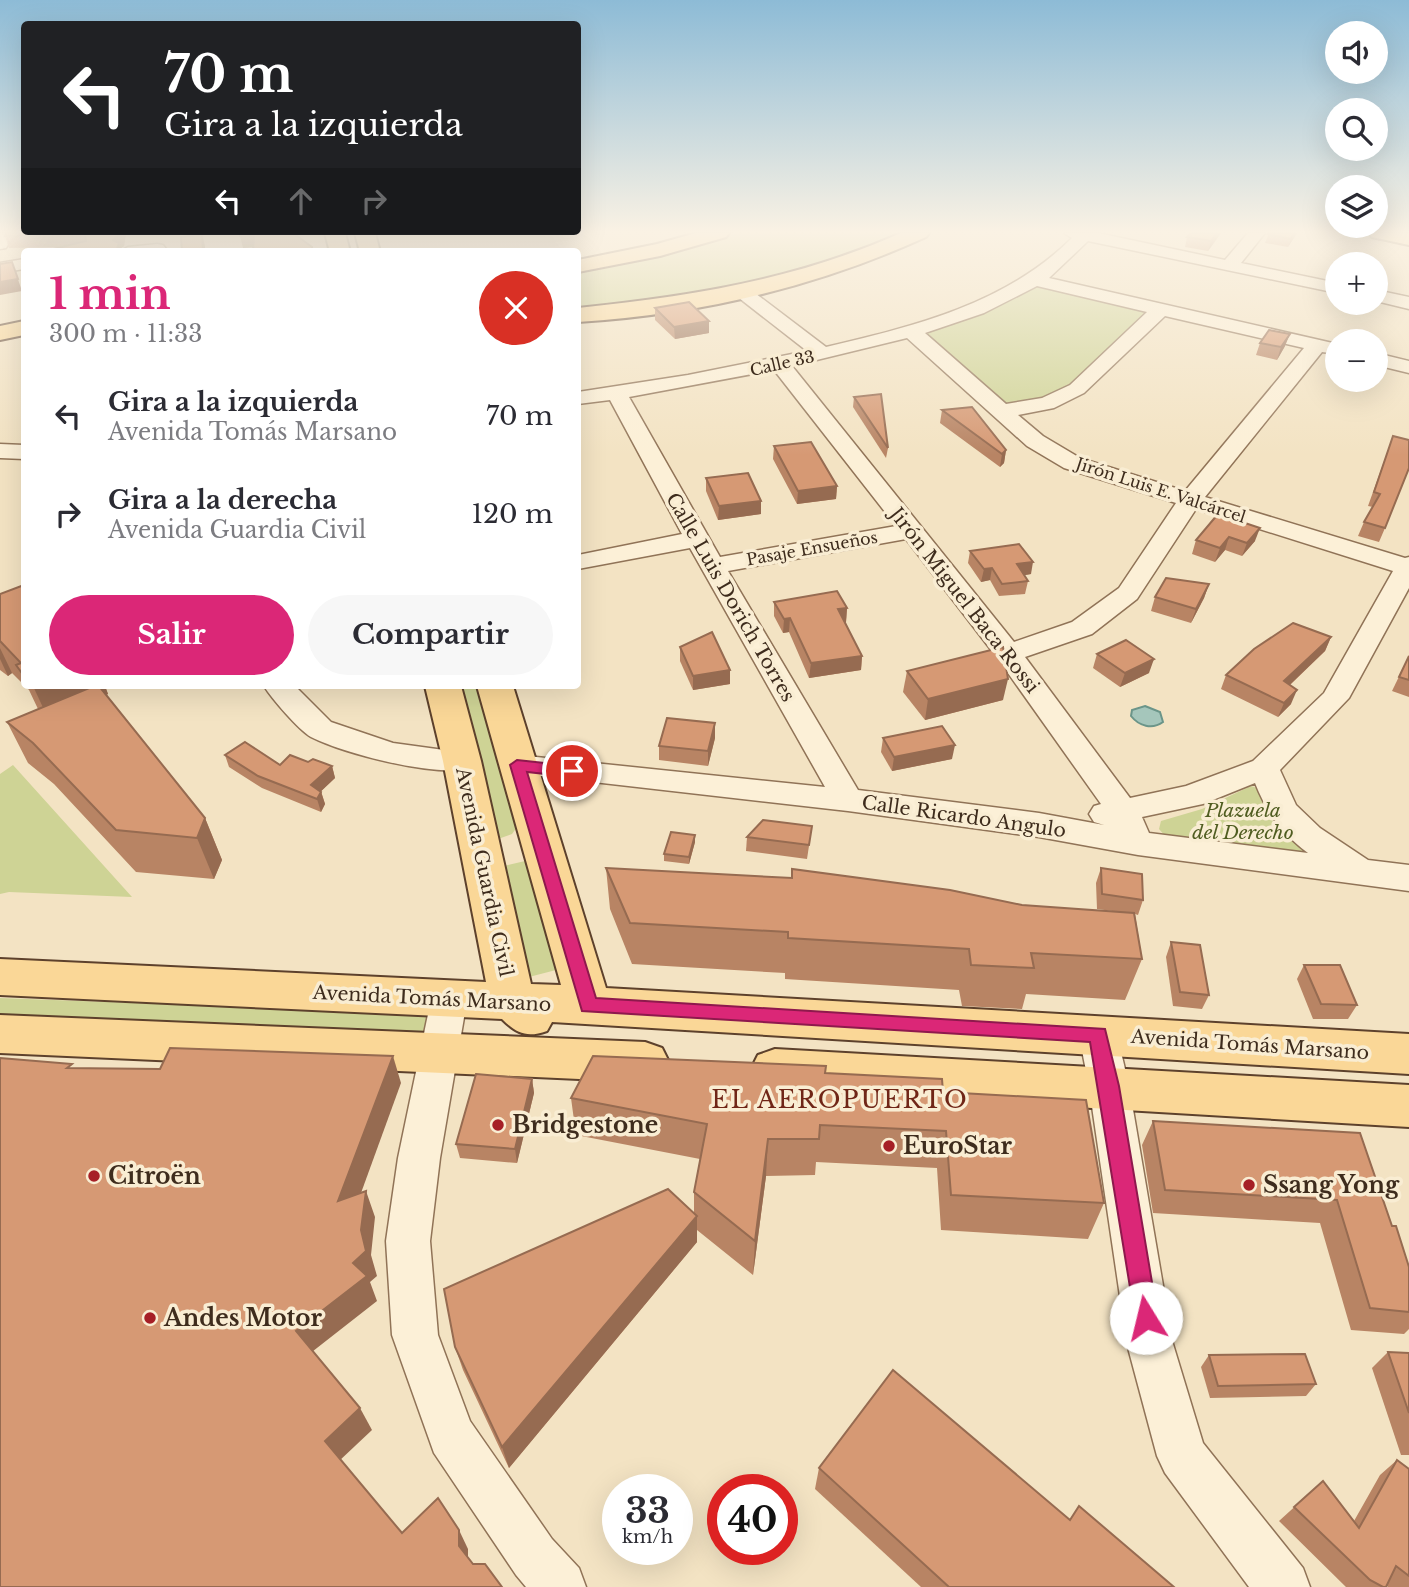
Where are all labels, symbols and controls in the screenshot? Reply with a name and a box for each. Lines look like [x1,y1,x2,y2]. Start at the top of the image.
map controls [1325,21,1388,392]
button: sound [1325,21,1388,84]
text: 70 m [164,44,294,105]
icon: left [49,49,140,140]
button: search [1325,98,1388,161]
text: Gira a la izquierda [164,105,463,145]
button: layers [1325,175,1388,238]
icon: left [209,182,247,220]
icon: ahead [282,182,320,220]
icon: right [355,182,393,220]
button: + [1325,252,1388,315]
text: 1 min [49,268,171,320]
button: close [479,271,553,345]
text: 300 m · 11:33 [49,320,202,348]
button: − [1325,329,1388,392]
street label: Calle 33 [748,346,816,380]
text: Gira a la izquierda [108,386,358,418]
icon: left [49,397,87,435]
text: 70 m [486,400,553,432]
text: Avenida Tomás Marsano [108,418,397,446]
street label: Jirón Luis E. Valcárcel [1072,452,1248,527]
text: Gira a la derecha [108,484,337,516]
street label: Calle Luis Dorich Torres [661,489,800,706]
icon: right [49,495,87,533]
text: 120 m [471,498,553,530]
street label: Jirón Miguel Baca Rossi [883,500,1045,698]
text: Avenida Guardia Civil [108,516,366,544]
street label: Pasaje Ensueños [745,527,879,569]
button: Salir [49,595,294,675]
button: Compartir [308,595,553,675]
pin [542,741,602,801]
icon: arrive [553,752,591,790]
street label: Avenida Guardia Civil [451,764,518,979]
street label: Calle Ricardo Angulo [860,791,1067,842]
park label: Plazuela del Derecho [1192,799,1294,844]
street label: Avenida Tomás Marsano [311,981,552,1016]
street label: Avenida Tomás Marsano [1129,1025,1370,1064]
district label: EL AEROPUERTO [711,1085,969,1114]
place label: Bridgestone [512,1111,658,1139]
marker: Bridgestone [490,1117,506,1133]
place label: EuroStar [903,1132,1012,1160]
marker: EuroStar [881,1138,897,1154]
place label: Citroën [108,1162,201,1190]
marker: Citroën [86,1168,102,1184]
place label: Ssang Yong [1263,1171,1400,1199]
marker: Ssang Yong [1241,1177,1257,1193]
position arrow [1109,1281,1183,1355]
place label: Andes Motor [163,1304,323,1332]
marker: Andes Motor [142,1310,158,1326]
speed limit sign: 40 [707,1474,798,1565]
text: 33 [625,1489,670,1532]
text: km/h [622,1526,673,1548]

